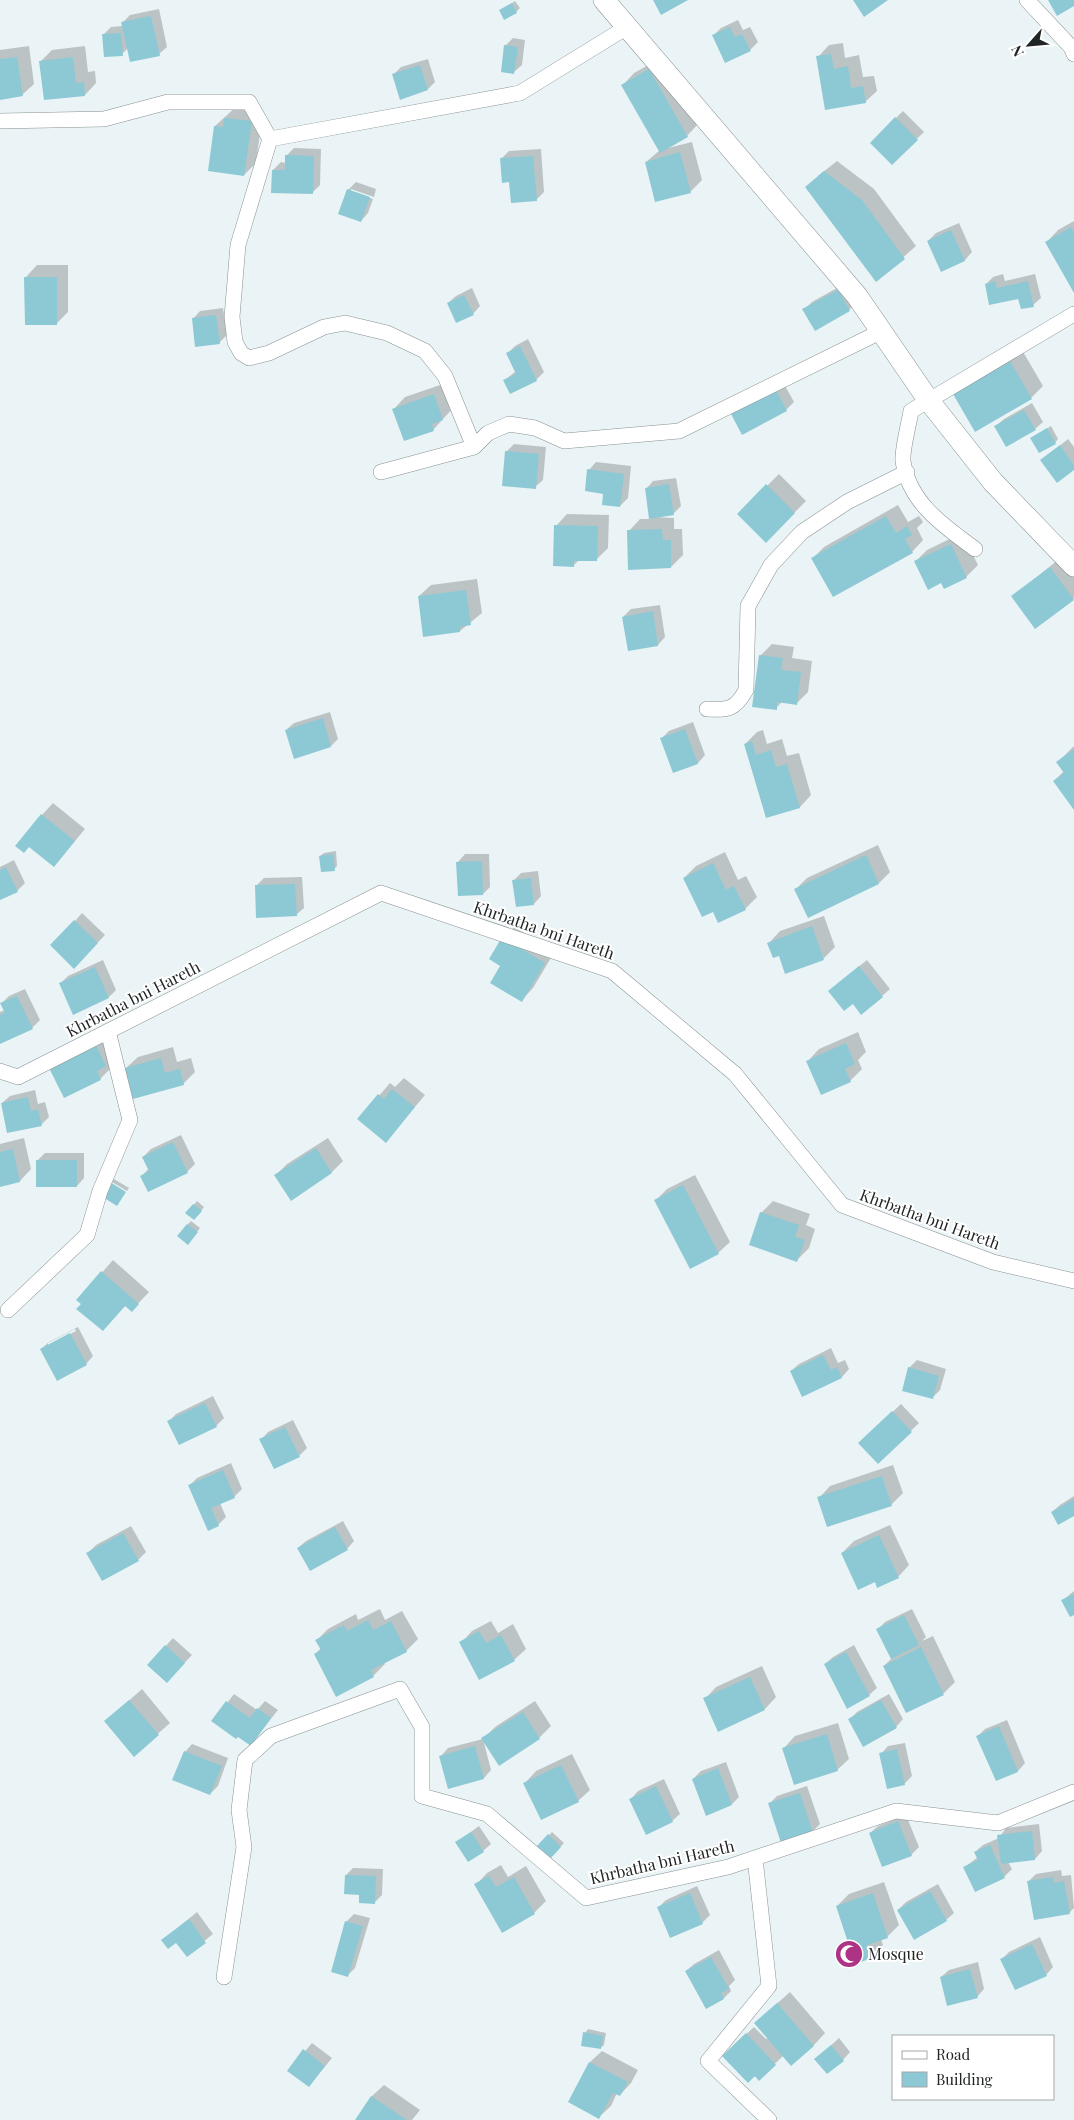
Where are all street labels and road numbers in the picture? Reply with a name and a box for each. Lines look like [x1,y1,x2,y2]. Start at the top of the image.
street label: Khrbatha bni Hareth [471,896,618,964]
street label: Khrbatha bni Hareth [62,955,204,1041]
street label: Khrbatha bni Hareth [857,1183,1004,1254]
street label: Khrbatha bni Hareth [588,1835,737,1888]

